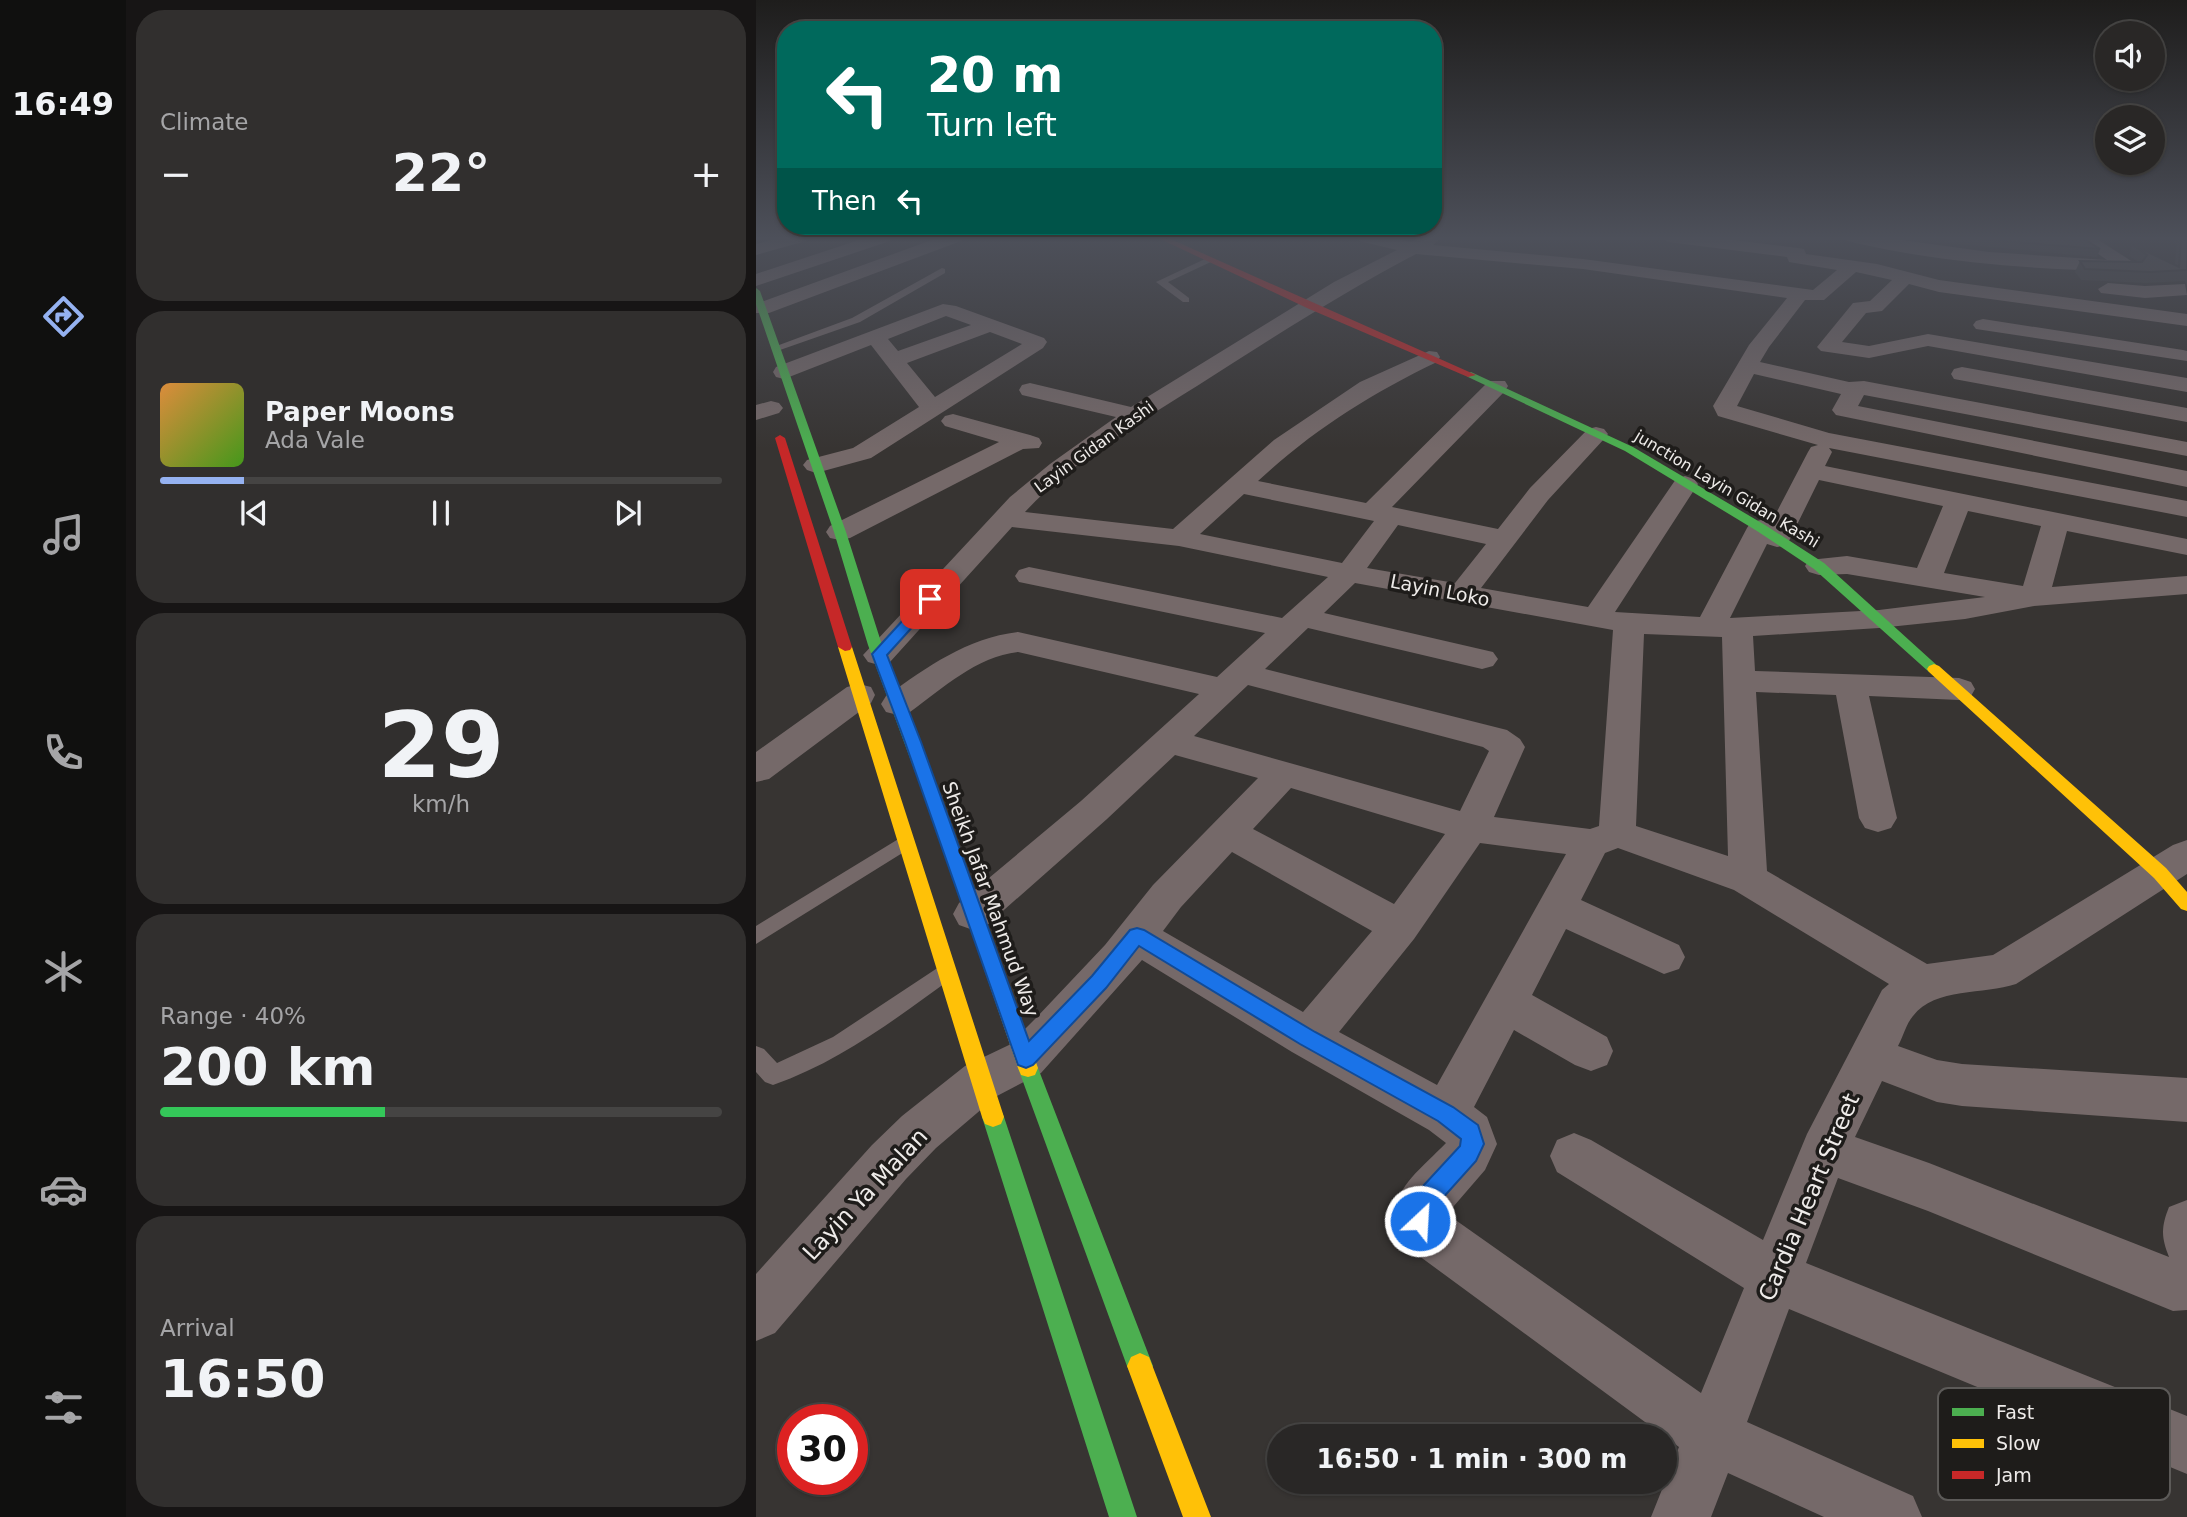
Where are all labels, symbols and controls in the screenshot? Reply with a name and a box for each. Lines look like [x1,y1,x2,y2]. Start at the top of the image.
map controls [2095,21,2165,175]
button: sound [2095,21,2165,91]
text: 20 m [927,47,1063,104]
icon: left [812,49,903,140]
text: 16:49 [12,85,114,123]
button: layers [2095,105,2165,175]
text: Turn left [927,106,1057,144]
text: Climate [160,109,249,135]
text: 22° [392,143,490,203]
text: − [160,152,192,196]
text: + [690,152,722,196]
icon: left [891,182,929,220]
text: Then [812,186,877,216]
icon: directions [39,292,88,341]
text: Paper Moons [265,397,455,427]
street label: Layin Gidan Kashi [1031,397,1157,497]
street label: junction Layin Gidan Kashi [1630,426,1823,552]
text: Ada Vale [265,427,365,453]
icon: previous [235,494,273,532]
icon: pause [422,494,460,532]
icon: next [609,494,647,532]
icon: music [39,510,88,559]
pin [900,569,960,629]
street label: Layin Loko [1388,570,1492,610]
icon: arrive [911,580,949,618]
text: 29 [378,693,504,798]
icon: phone [39,728,88,777]
street label: Sheikh Jafar Mahmud Way [938,778,1044,1020]
text: km/h [412,791,470,817]
icon: climate [39,947,88,996]
text: Range · 40% [160,1003,306,1029]
text: 200 km [160,1037,375,1097]
street label: Cardia Heart Street [1754,1089,1864,1305]
street label: Layin Ya Malan [797,1123,933,1265]
icon: car [39,1165,88,1214]
position arrow [1383,1184,1457,1258]
text: Arrival [160,1315,235,1341]
text: 16:50 [160,1349,326,1409]
icon: filters [39,1383,88,1432]
legend [1938,1388,2170,1500]
text: Fast [1996,1401,2034,1423]
speed limit sign: 30 [777,1404,868,1495]
text: Slow [1996,1432,2041,1454]
text: 16:50 · 1 min · 300 m [1317,1444,1627,1474]
text: Jam [1995,1464,2032,1486]

